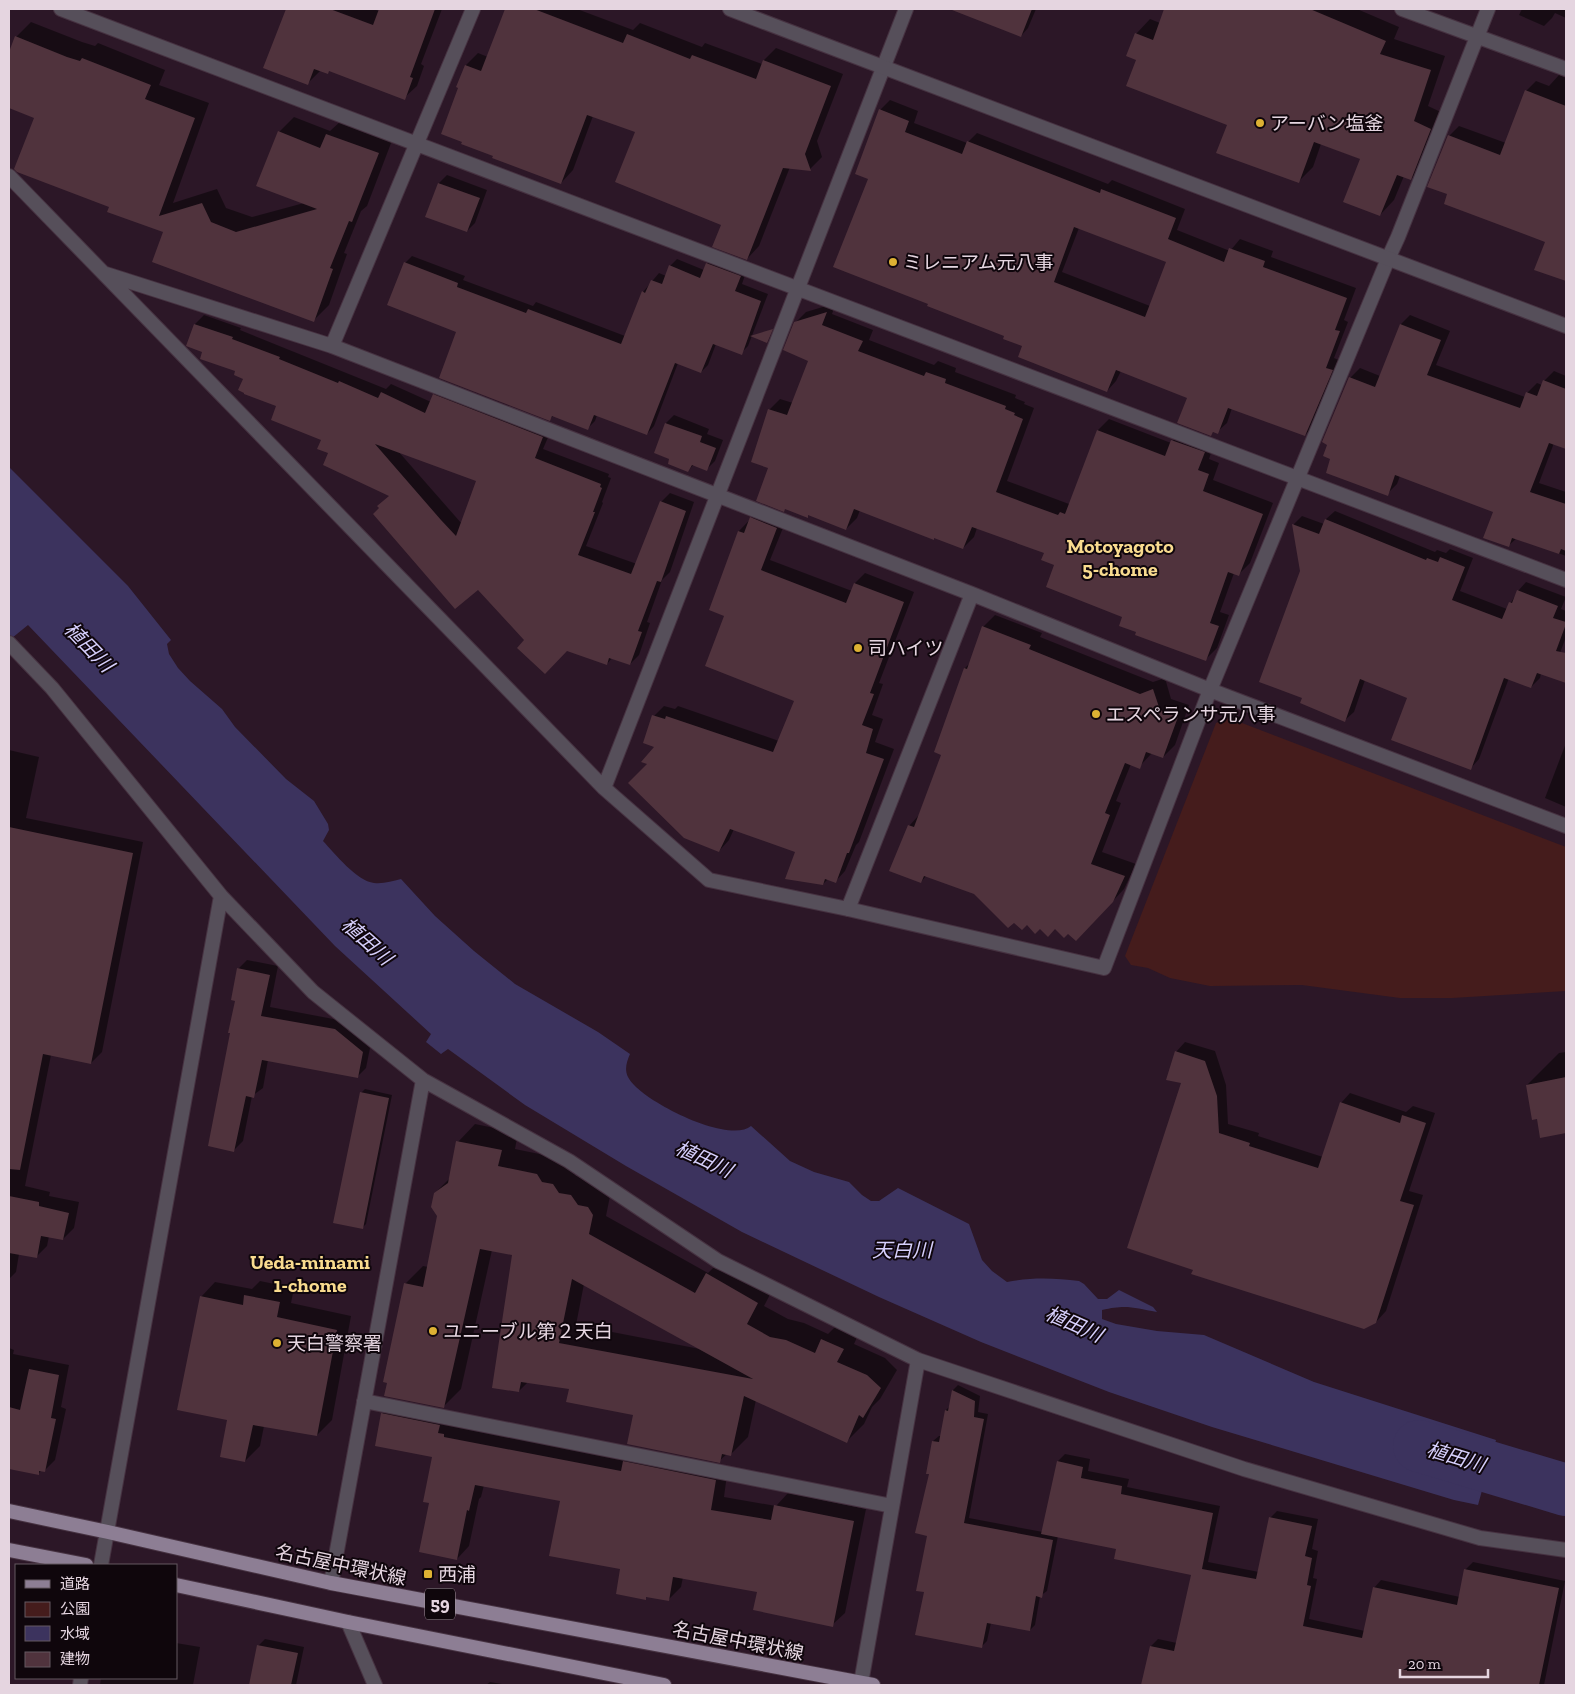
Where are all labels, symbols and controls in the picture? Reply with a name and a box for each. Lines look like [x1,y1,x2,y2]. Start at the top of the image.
place label: アーバン塩釜 [1270,112,1384,135]
marker: アーバン塩釜 [1254,117,1266,129]
place label: ミレニアム元八事 [903,251,1054,274]
marker: ミレニアム元八事 [887,256,899,268]
district label: Motoyagoto 5-chome [1066,534,1174,581]
water label: 植田川 [60,617,120,678]
place label: 司ハイツ [868,637,944,660]
marker: 司ハイツ [852,642,864,654]
place label: エスペランサ元八事 [1106,703,1276,726]
marker: エスペランサ元八事 [1090,708,1102,720]
water label: 植田川 [337,912,399,971]
water label: 植田川 [672,1135,738,1183]
water label: 天白川 [872,1238,934,1262]
district label: Ueda-minami 1-chome [250,1250,370,1297]
water label: 植田川 [1042,1301,1108,1348]
place label: ユニーブル第２天白 [443,1320,613,1343]
marker: ユニーブル第２天白 [427,1325,439,1337]
place label: 天白警察署 [287,1332,382,1355]
marker: 天白警察署 [271,1337,283,1349]
water label: 植田川 [1424,1437,1490,1478]
street label: 名古屋中環状線 [274,1540,408,1590]
place label: 西浦 [438,1563,476,1586]
legend [15,1564,178,1679]
marker: 西浦 [422,1568,434,1580]
text: 道路 [60,1575,90,1593]
road number: 59 [425,1588,455,1620]
text: 公園 [60,1600,90,1618]
street label: 名古屋中環状線 [671,1617,805,1665]
text: 水域 [60,1625,90,1643]
scale bar [1400,1646,1488,1678]
text: 建物 [60,1650,90,1668]
text: 20 m [1408,1655,1441,1673]

